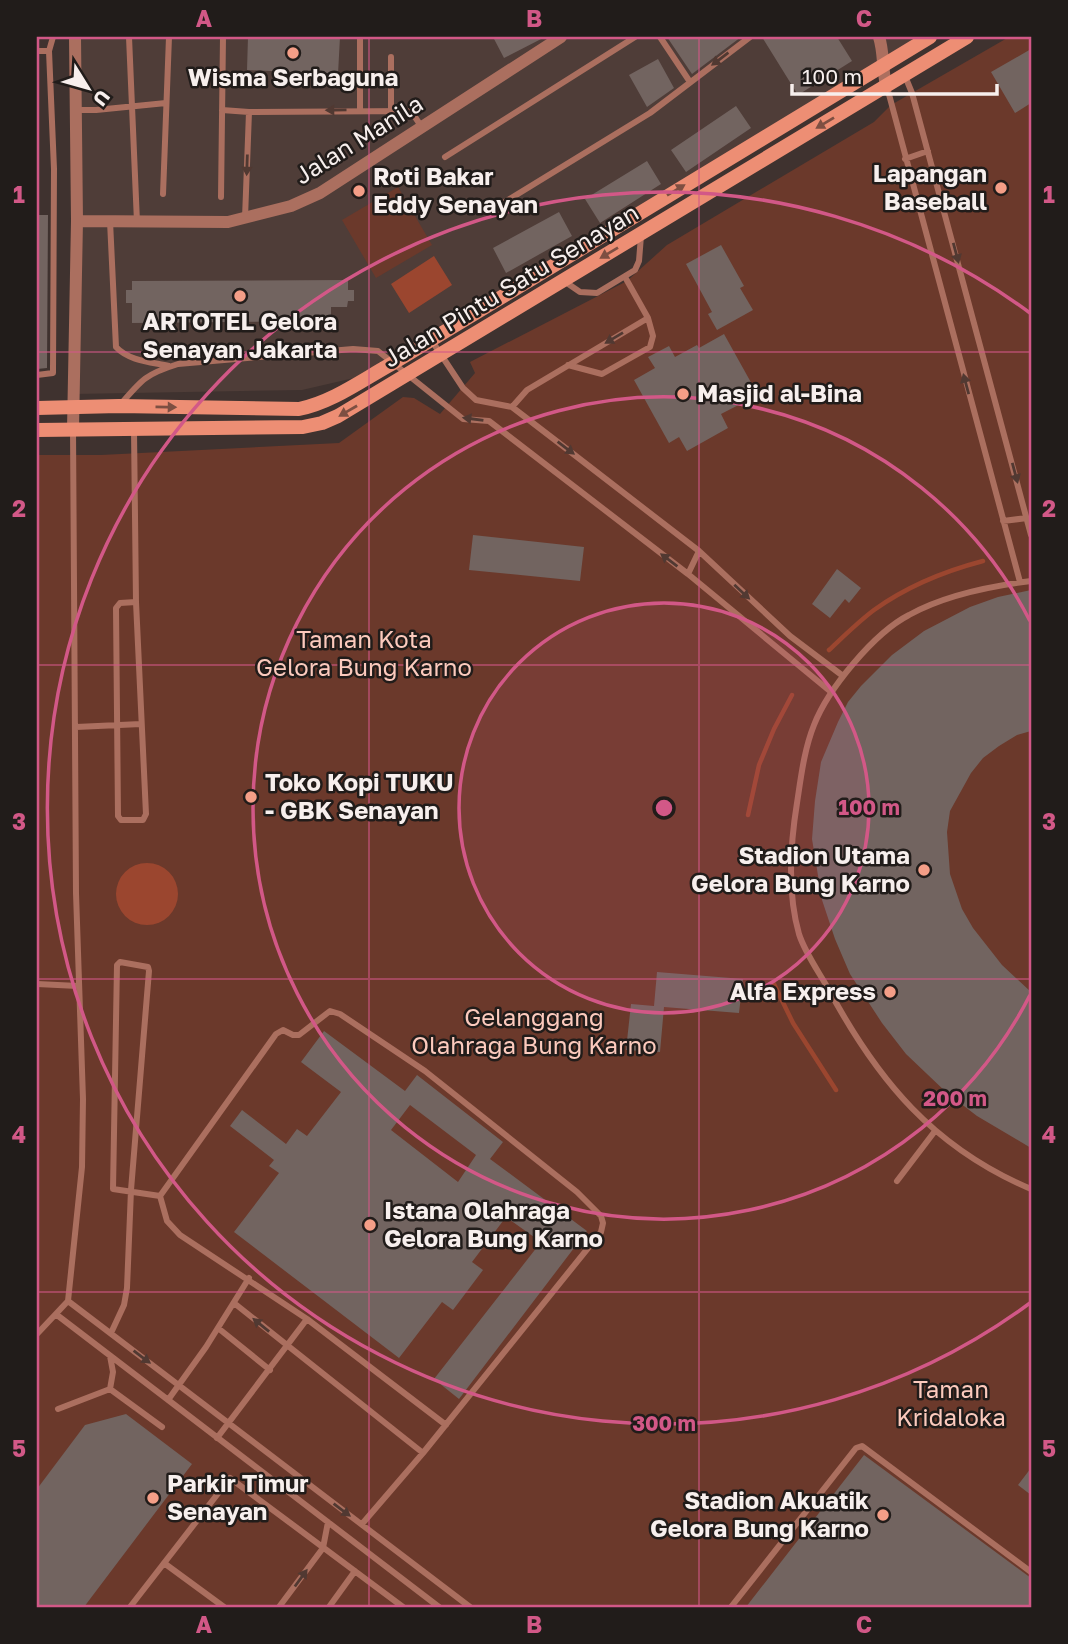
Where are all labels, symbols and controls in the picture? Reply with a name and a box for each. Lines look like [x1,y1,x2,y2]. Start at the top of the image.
text: A [196,4,213,32]
text: B [526,4,542,32]
text: C [856,4,872,32]
marker: Wisma Serbaguna [285,45,301,61]
north arrow [52,52,122,122]
one-way arrow [711,52,729,66]
scale bar [792,52,996,96]
place label: Wisma Serbaguna [188,62,398,91]
text: 100 m [802,63,862,89]
text: U [89,86,115,111]
street label: Jalan Manila [289,88,428,190]
one-way arrow [325,105,347,116]
one-way arrow [815,116,834,129]
one-way arrow [242,155,253,177]
place label: Lapangan Baseball [873,158,987,215]
place label: Roti Bakar Eddy Senayan [373,161,538,218]
text: 1 [13,180,25,208]
marker: Lapangan Baseball [993,180,1009,196]
text: 1 [1043,180,1055,208]
marker: Roti Bakar Eddy Senayan [351,183,367,199]
one-way arrow [667,184,686,197]
street label: Jalan Pintu Satu Senayan [377,197,643,373]
one-way arrow [951,243,961,264]
one-way arrow [600,247,619,260]
marker: ARTOTEL Gelora Senayan Jakarta [232,288,248,304]
place label: ARTOTEL Gelora Senayan Jakarta [143,306,338,363]
one-way arrow [605,331,624,344]
one-way arrow [960,373,971,395]
place label: Masjid al-Bina [697,378,862,407]
marker: Masjid al-Bina [675,386,691,402]
one-way arrow [155,401,177,413]
one-way arrow [338,405,358,417]
one-way arrow [462,413,484,424]
one-way arrow [557,441,575,455]
one-way arrow [1010,462,1021,484]
text: 2 [12,494,26,522]
text: 2 [1042,494,1056,522]
one-way arrow [660,553,678,567]
one-way arrow [733,584,751,600]
park label: Taman Kota Gelora Bung Karno [256,624,472,681]
place label: Toko Kopi TUKU - GBK Senayan [265,767,454,824]
marker: Toko Kopi TUKU - GBK Senayan [243,789,259,805]
text: 100 m [838,794,900,820]
centre of rings [652,796,676,820]
text: 3 [12,807,26,835]
text: 3 [1042,807,1056,835]
place label: Stadion Utama Gelora Bung Karno [691,840,910,897]
marker: Stadion Utama Gelora Bung Karno [916,862,932,878]
place label: Alfa Express [730,976,876,1005]
marker: Alfa Express [882,984,898,1000]
park label: Gelanggang Olahraga Bung Karno [411,1002,657,1059]
text: 200 m [923,1085,987,1111]
text: 4 [12,1120,26,1148]
text: 4 [1042,1120,1056,1148]
place label: Istana Olahraga Gelora Bung Karno [384,1195,603,1252]
marker: Istana Olahraga Gelora Bung Karno [362,1217,378,1233]
one-way arrow [252,1317,270,1332]
one-way arrow [133,1350,151,1364]
park label: Taman Kridaloka [896,1374,1006,1431]
text: 300 m [632,1410,696,1436]
text: 5 [12,1434,26,1462]
text: 5 [1042,1434,1056,1462]
place label: Parkir Timur Senayan [167,1468,309,1525]
place label: Stadion Akuatik Gelora Bung Karno [650,1485,869,1542]
marker: Parkir Timur Senayan [145,1490,161,1506]
one-way arrow [333,1502,351,1517]
marker: Stadion Akuatik Gelora Bung Karno [875,1507,891,1523]
one-way arrow [294,1568,308,1587]
text: A [196,1610,213,1638]
text: B [526,1610,542,1638]
text: C [856,1610,872,1638]

